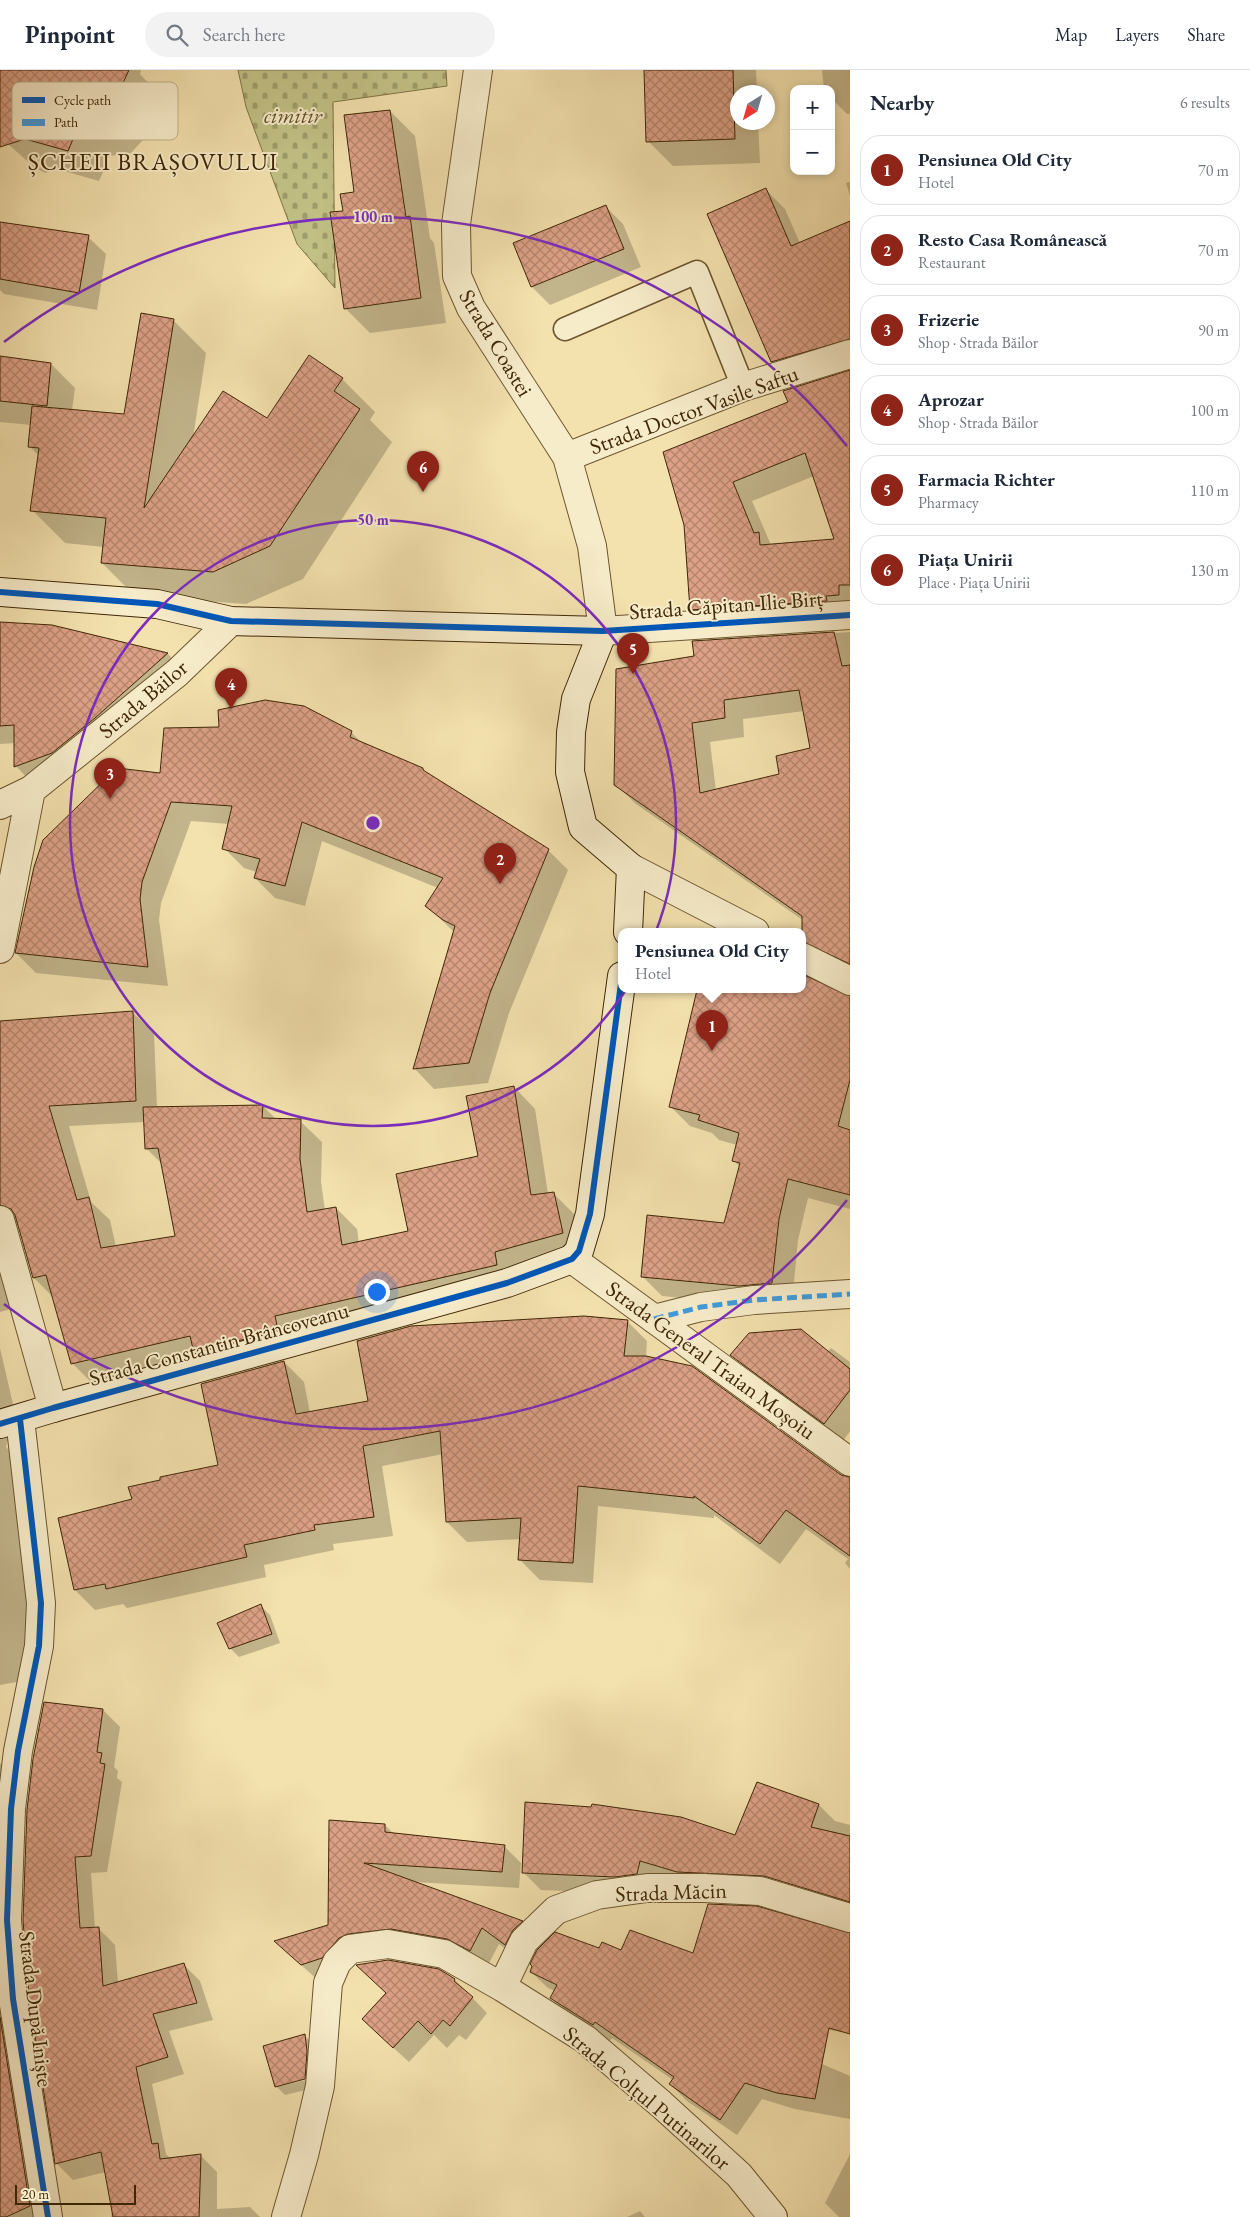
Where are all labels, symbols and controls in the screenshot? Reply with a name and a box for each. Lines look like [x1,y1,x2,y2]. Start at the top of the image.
search box [145,12,495,57]
text: Pinpoint [25,19,115,50]
icon: search [163,21,191,49]
text: Search here [203,22,285,47]
text: Map [1055,23,1087,46]
text: Layers [1115,23,1159,46]
text: Share [1187,23,1225,46]
legend [12,82,178,140]
north arrow [730,85,775,130]
map controls [790,85,835,175]
button: + [790,85,835,130]
text: Nearby [870,89,934,116]
text: Cycle path [54,91,111,109]
text: 6 results [1180,92,1230,113]
park label: cimitir [264,101,324,130]
text: Path [54,113,78,131]
button: − [790,130,835,175]
district label: ȘCHEII BRAȘOVULUI [28,146,278,177]
text: Pensiunea Old City [918,147,1072,172]
text: 1 [883,160,891,181]
text: 70 m [1198,160,1229,181]
text: Hotel [918,172,954,193]
text: 100 m [353,207,393,226]
text: Resto Casa Românească [918,227,1107,252]
text: 2 [883,240,891,261]
text: 70 m [1198,240,1229,261]
text: Restaurant [918,252,986,273]
street label: Strada Coastei [453,284,539,402]
text: Frizerie [918,307,979,332]
text: 3 [883,320,891,341]
text: 90 m [1198,320,1229,341]
text: Shop · Strada Băilor [918,332,1038,353]
street label: Strada Doctor Vasile Saftu [586,359,803,461]
text: Aprozar [918,387,984,412]
text: 4 [883,400,891,421]
text: 100 m [1190,400,1229,421]
text: Shop · Strada Băilor [918,412,1038,433]
pin: 6 [407,451,439,492]
text: Farmacia Richter [918,467,1055,492]
text: 5 [883,480,891,501]
text: 110 m [1190,480,1229,501]
text: Pharmacy [918,492,979,513]
text: 50 m [357,510,389,529]
text: Piața Unirii [918,547,1013,572]
text: 6 [883,560,891,581]
text: 130 m [1190,560,1229,581]
text: Place · Piața Unirii [918,572,1030,593]
street label: Strada Căpitan Ilie Birț [628,584,824,626]
pin: 5 [617,633,649,674]
street label: Strada Băilor [92,653,194,745]
pin: 4 [215,668,247,709]
pin: 3 [94,758,126,799]
centre of rings [364,814,382,832]
pin: 2 [484,843,516,884]
popup [618,928,806,993]
text: Pensiunea Old City [635,938,789,963]
text: Hotel [635,963,671,984]
pin: 1 [696,1010,728,1051]
street label: Strada General Traian Moșoiu [600,1274,822,1446]
your location [364,1279,390,1305]
street label: Strada Constantin Brâncoveanu [86,1295,352,1393]
street label: Strada Măcin [615,1876,728,1908]
street label: Strada După Iniște [12,1929,60,2089]
street label: Strada Colțul Putinarilor [557,2019,737,2177]
scale bar [15,2182,136,2205]
text: 20 m [22,2185,49,2203]

